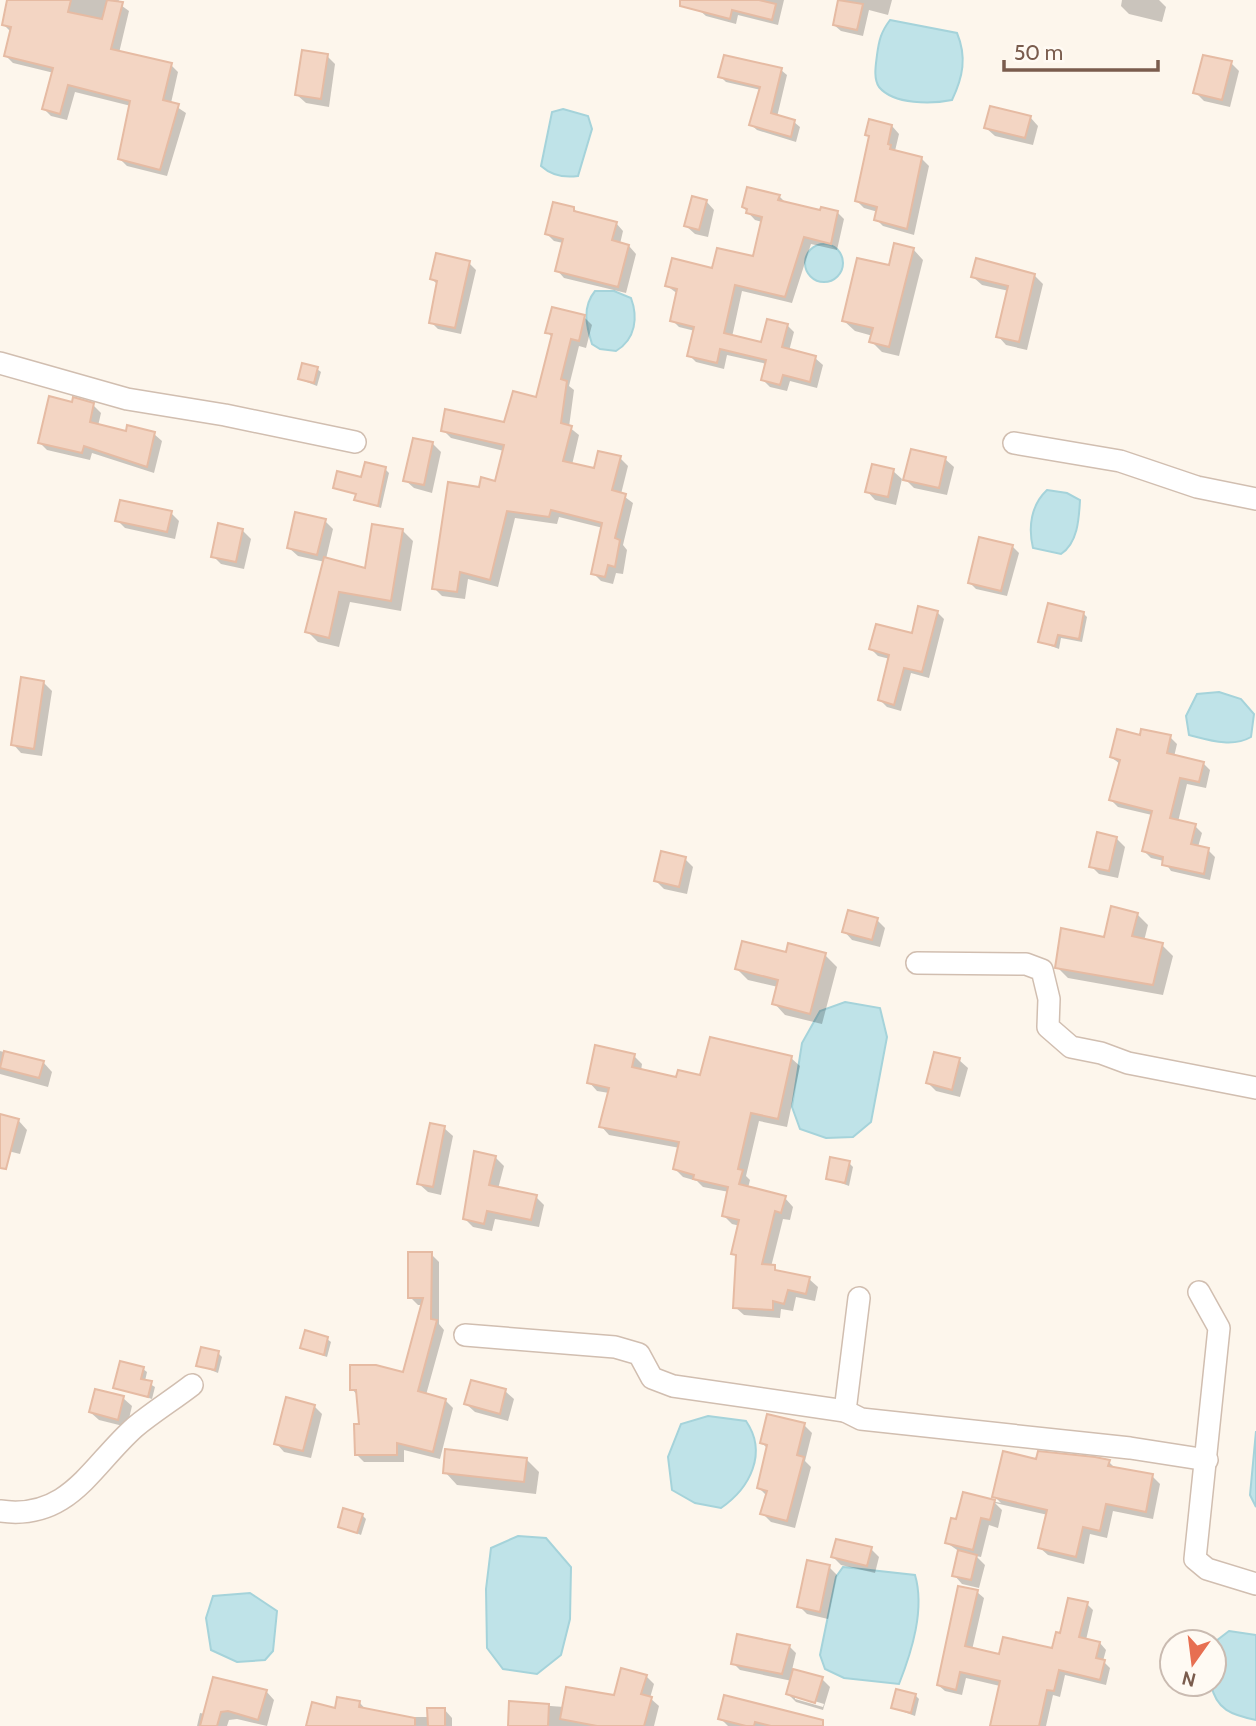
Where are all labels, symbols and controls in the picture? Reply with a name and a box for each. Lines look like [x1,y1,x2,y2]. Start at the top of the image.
scale bar [1004,28,1158,72]
text: 50 m [1014,40,1063,65]
north arrow [1158,1628,1228,1698]
text: N [1180,1666,1198,1692]

